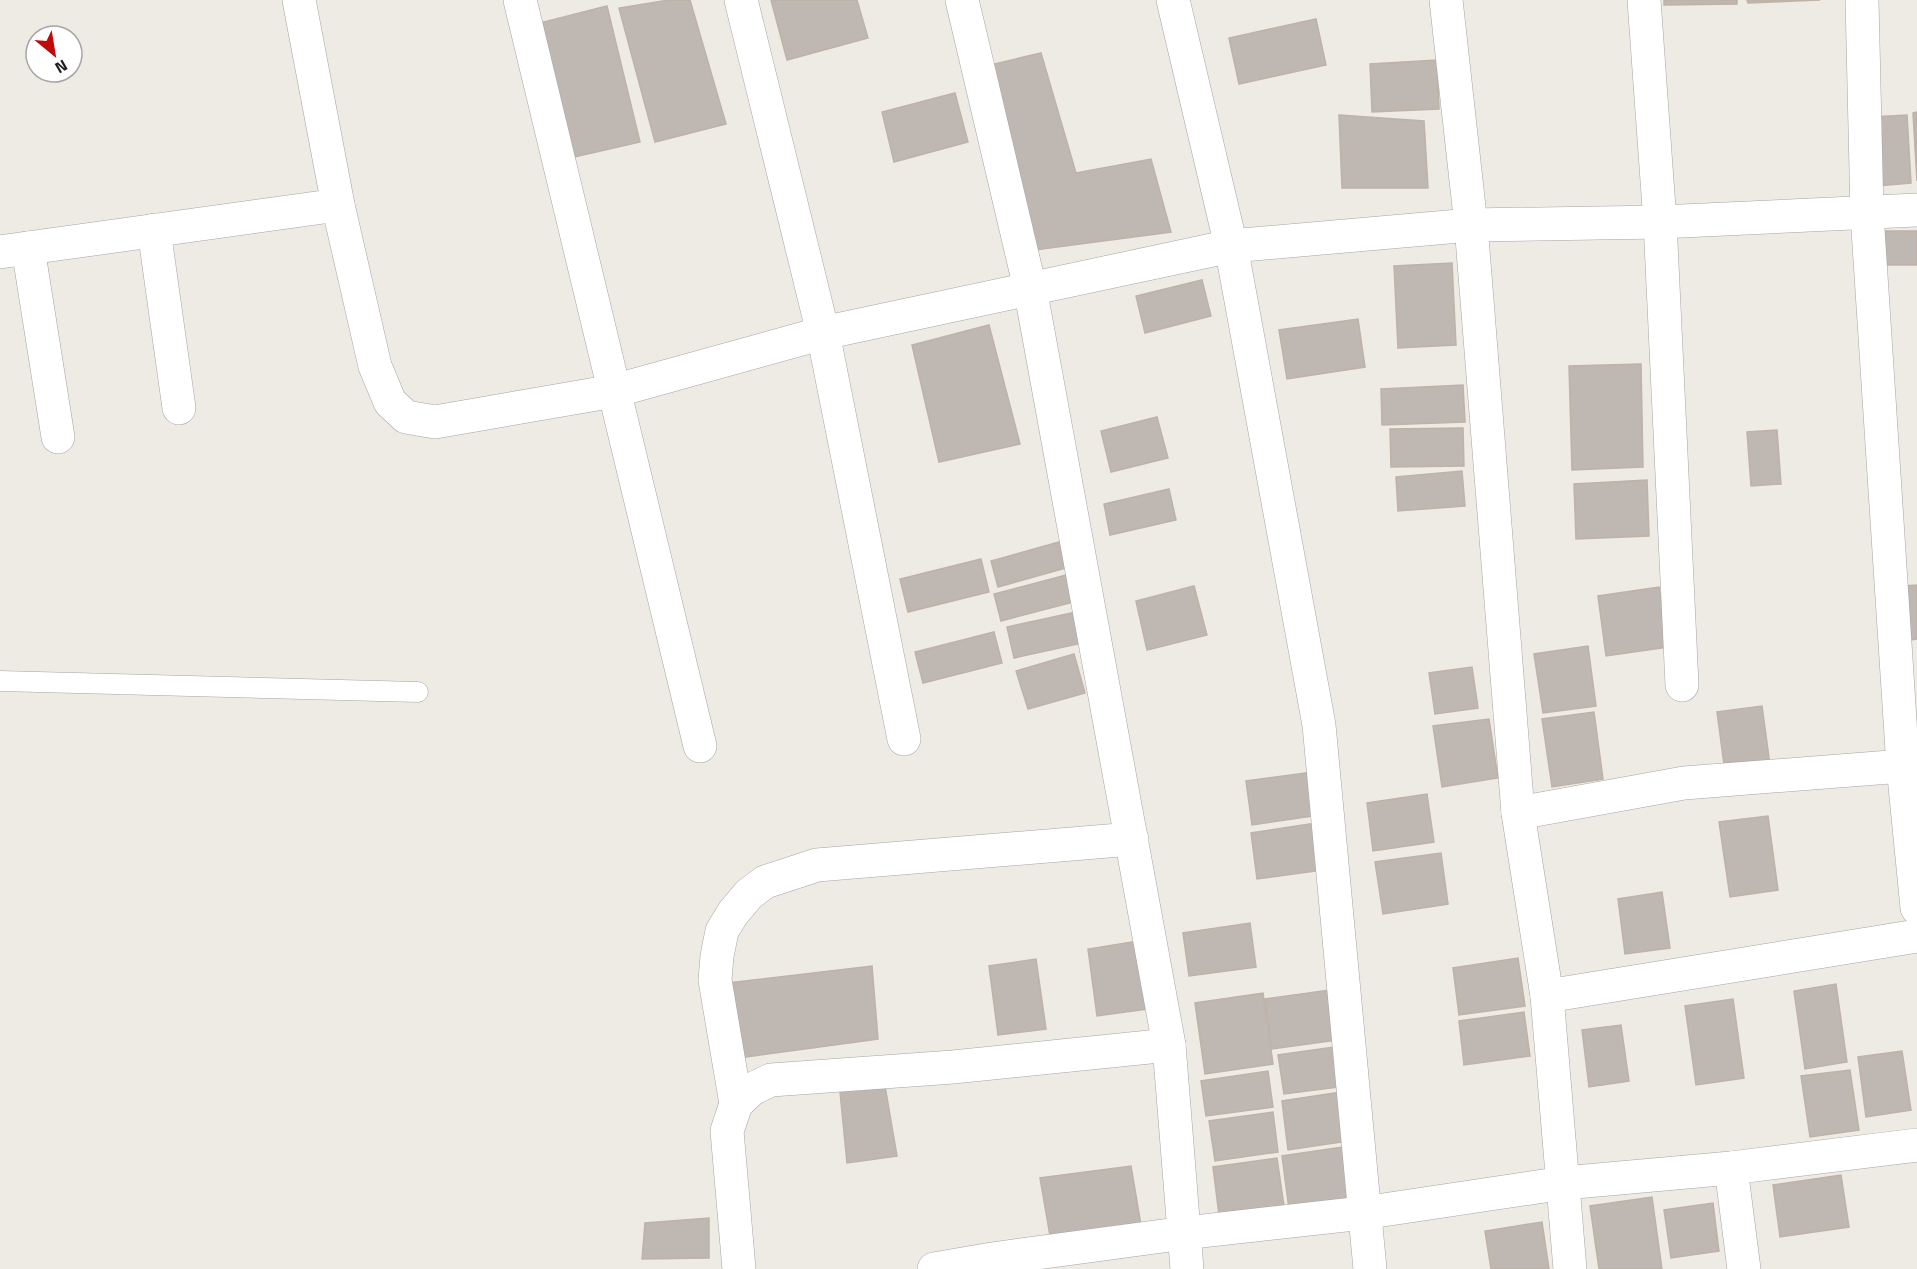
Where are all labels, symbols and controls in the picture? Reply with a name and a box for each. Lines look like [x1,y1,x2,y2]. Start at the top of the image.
north arrow [24,24,84,84]
text: N [51,54,72,80]

